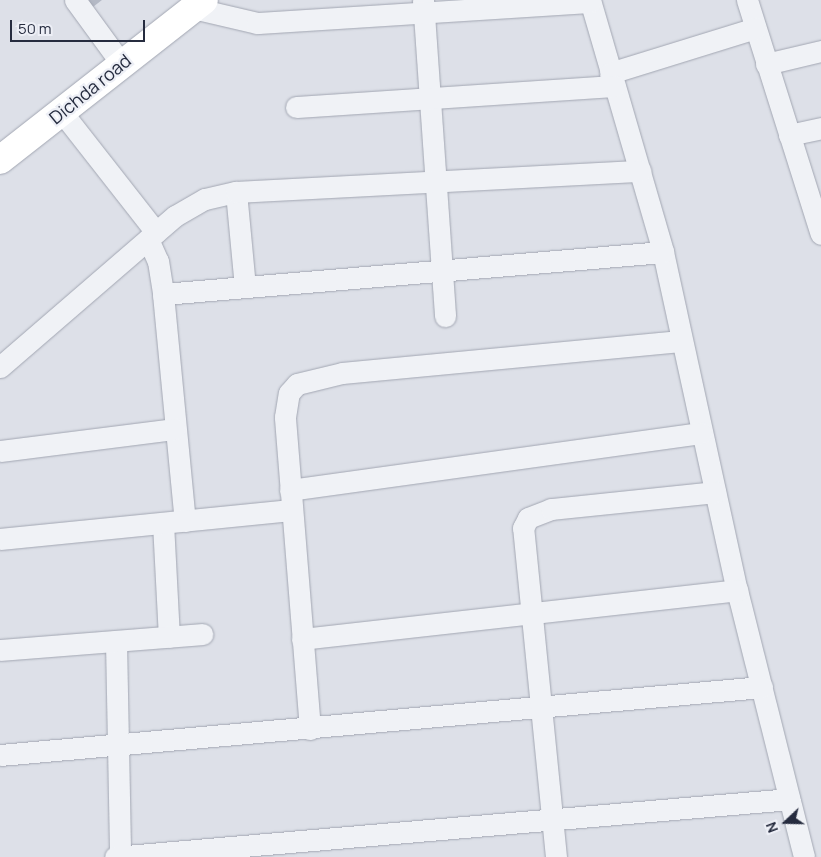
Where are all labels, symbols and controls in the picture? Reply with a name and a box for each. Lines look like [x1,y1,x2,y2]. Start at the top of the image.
scale bar [12,10,148,42]
text: 50 m [18,18,52,39]
street label: Dichda road [45,50,135,128]
north arrow [761,797,811,847]
text: N [761,819,782,836]

